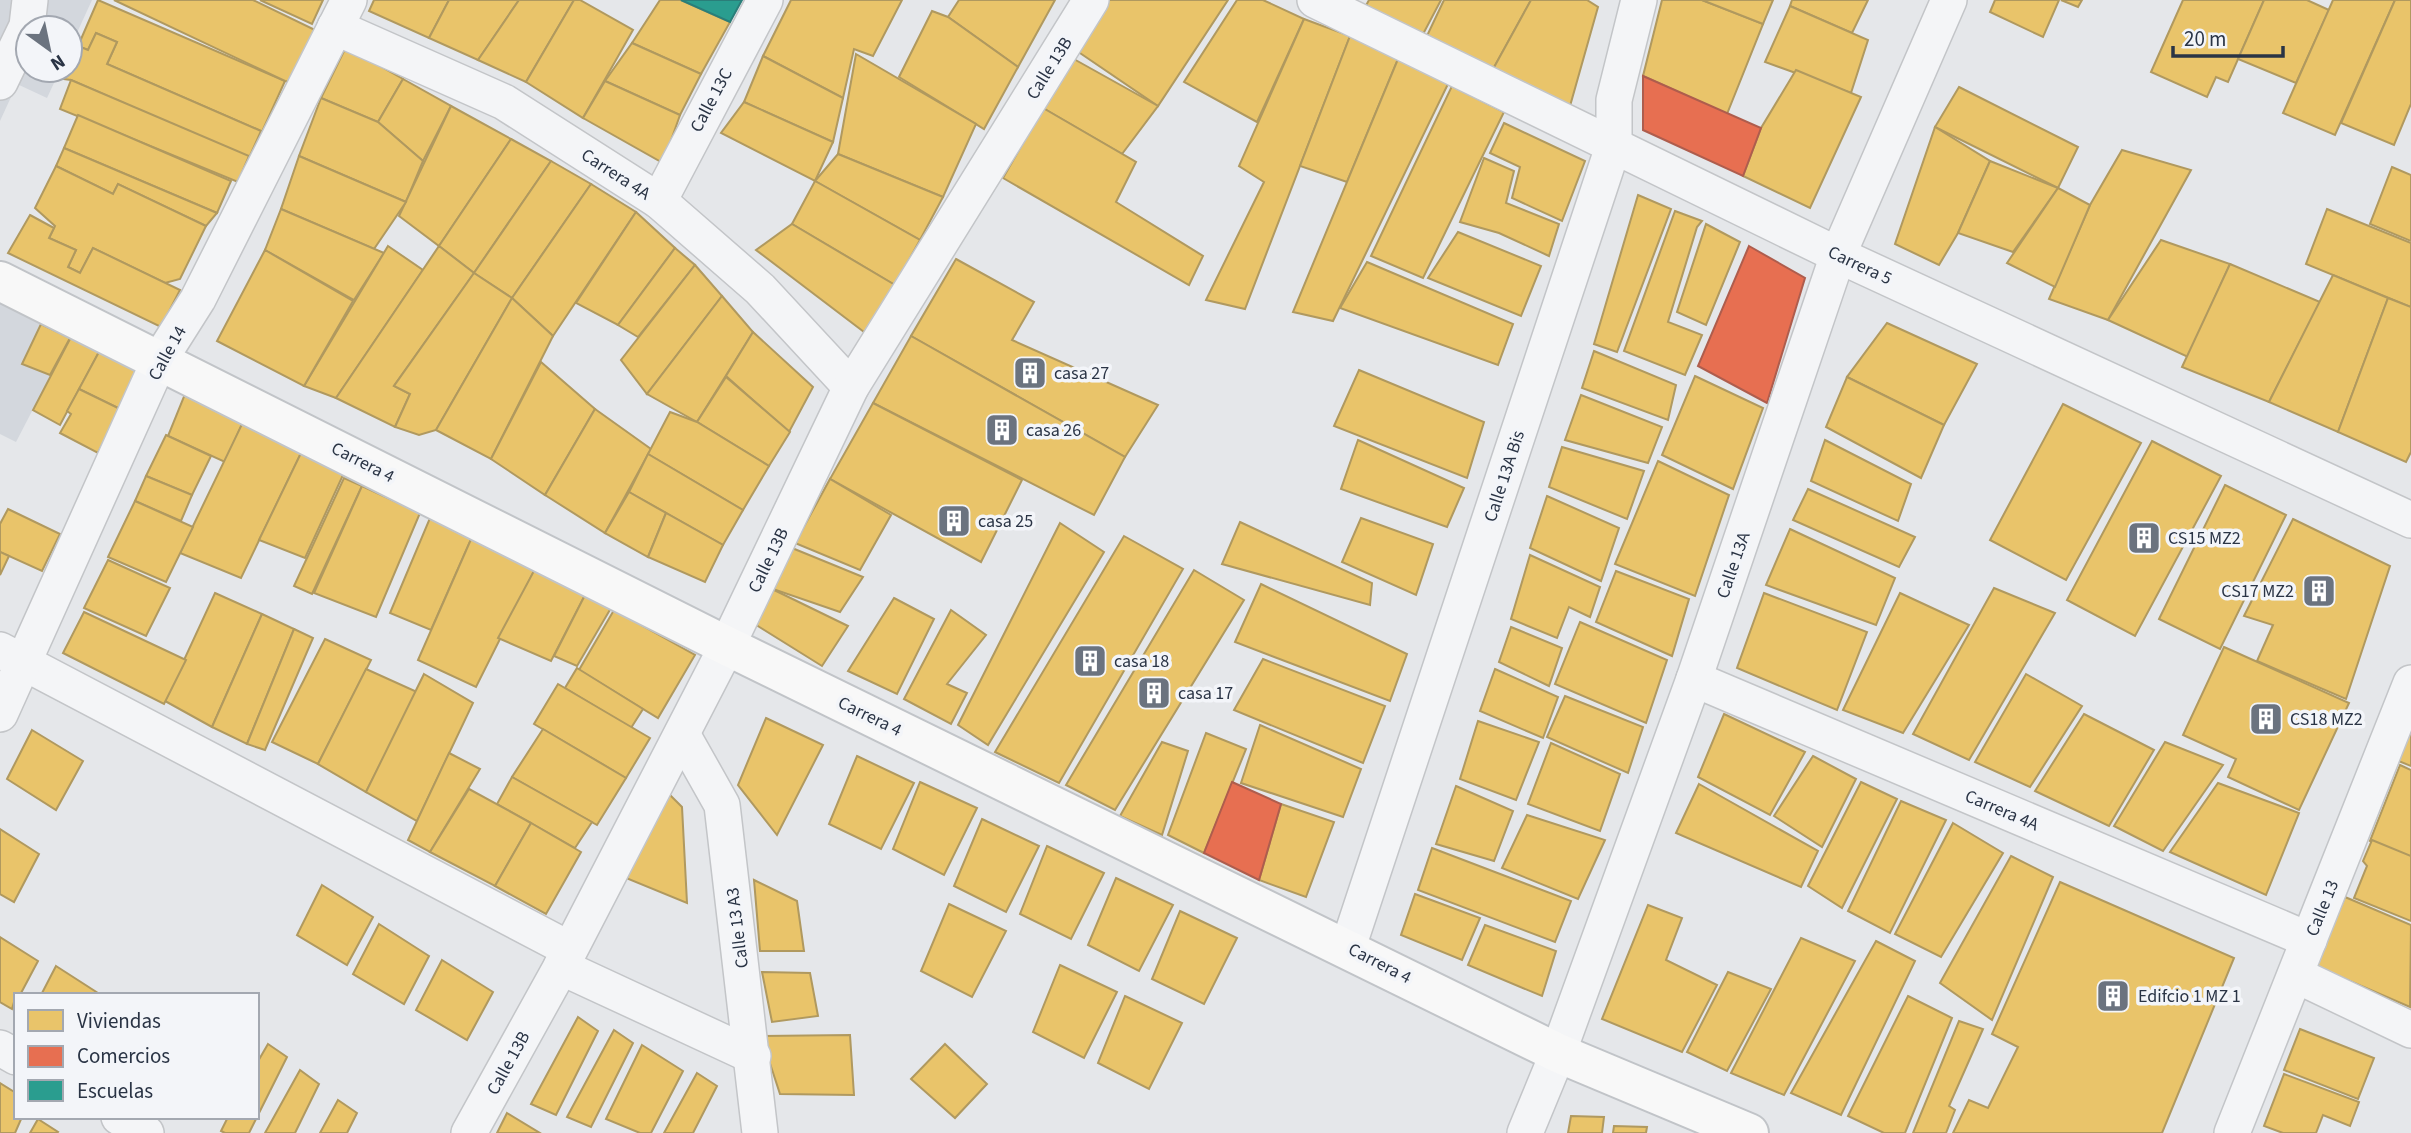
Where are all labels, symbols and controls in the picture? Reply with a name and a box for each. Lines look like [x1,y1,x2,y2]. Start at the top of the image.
north arrow [14,14,84,84]
scale bar [2173,14,2283,58]
text: 20 m [2184,24,2226,54]
street label: Calle 13B [1020,32,1078,104]
text: N [45,47,70,77]
street label: Calle 13C [684,64,739,137]
street label: Carrera 4A [576,143,655,206]
street label: Carrera 5 [1824,240,1896,291]
street label: Calle 14 [142,321,193,385]
building icon: casa 27 [1011,354,1049,392]
place label: casa 27 [1054,361,1109,386]
building icon: casa 26 [983,411,1021,449]
place label: casa 26 [1026,418,1081,443]
street label: Calle 13A Bis [1478,427,1531,525]
street label: Carrera 4 [327,436,399,489]
building icon: casa 25 [935,502,973,540]
place label: casa 25 [978,509,1033,534]
building icon: CS15 MZ2 [2125,519,2163,557]
street label: Calle 13B [742,523,795,597]
place label: CS15 MZ2 [2168,526,2241,551]
street label: Calle 13A [1710,528,1757,602]
building icon: CS17 MZ2 [2300,572,2338,610]
place label: CS17 MZ2 [2221,579,2294,604]
building icon: casa 18 [1071,642,1109,680]
place label: casa 18 [1114,649,1169,674]
building icon: casa 17 [1135,674,1173,712]
place label: casa 17 [1178,681,1233,706]
street label: Carrera 4 [834,690,906,743]
building icon: CS18 MZ2 [2247,700,2285,738]
place label: CS18 MZ2 [2290,707,2363,732]
street label: Carrera 4A [1961,784,2043,837]
street label: Calle 13 [2300,876,2345,940]
street label: Calle 13 A3 [720,886,755,970]
street label: Carrera 4 [1344,937,1416,990]
building icon: Edifcio 1 MZ 1 [2094,977,2132,1015]
place label: Edifcio 1 MZ 1 [2138,984,2241,1009]
legend [14,993,259,1119]
text: Viviendas [77,1006,161,1036]
street label: Calle 13B [481,1027,536,1100]
text: Comercios [77,1041,170,1071]
text: Escuelas [77,1076,153,1106]

